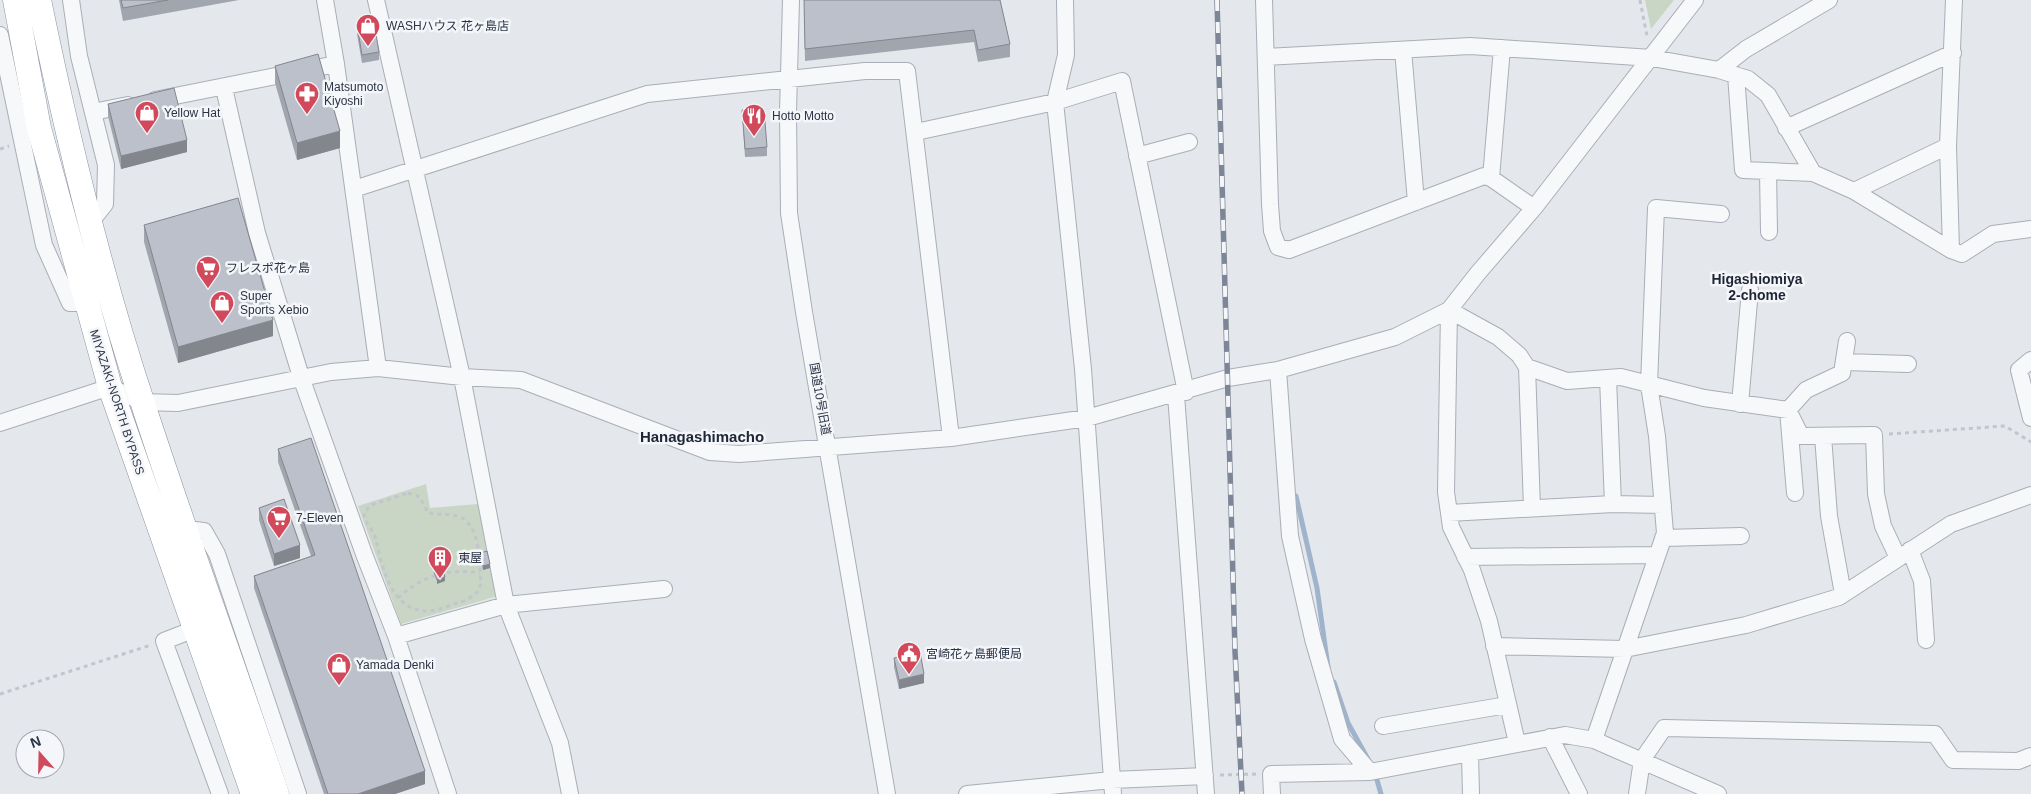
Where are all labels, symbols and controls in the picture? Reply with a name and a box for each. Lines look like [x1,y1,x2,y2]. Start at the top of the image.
shop icon: WASHハウス 花ヶ島店 [355,13,381,47]
place label: WASHハウス 花ヶ島店 [386,19,509,33]
place label: Matsumoto Kiyoshi [324,80,384,108]
pharmacy icon: Matsumoto Kiyoshi [294,81,320,115]
shop icon: Yellow Hat [134,100,160,134]
restaurant icon: Hotto Motto [741,103,767,137]
place label: Yellow Hat [164,106,221,120]
place label: Hotto Motto [772,109,834,123]
supermarket icon: フレスポ花ヶ島 [195,255,221,289]
place label: フレスポ花ヶ島 [226,261,310,275]
district label: Higashiomiya 2-chome [1711,271,1803,303]
place label: Super Sports Xebio [240,289,309,317]
shop icon: Super Sports Xebio [209,290,235,324]
street label: MIYAZAKI-NORTH BYPASS [87,328,147,476]
street label: 国道10号旧道 [807,362,833,436]
district label: Hanagashimacho [640,428,764,445]
supermarket icon: 7-Eleven [266,505,292,539]
place label: 7-Eleven [296,511,343,525]
building icon: 東屋 [427,545,453,579]
place label: 東屋 [458,551,482,565]
public building icon: 宮崎花ヶ島郵便局 [896,641,922,675]
place label: 宮崎花ヶ島郵便局 [926,647,1022,661]
shop icon: Yamada Denki [326,652,352,686]
place label: Yamada Denki [356,658,434,672]
north arrow [15,729,65,779]
text: N [28,733,43,751]

